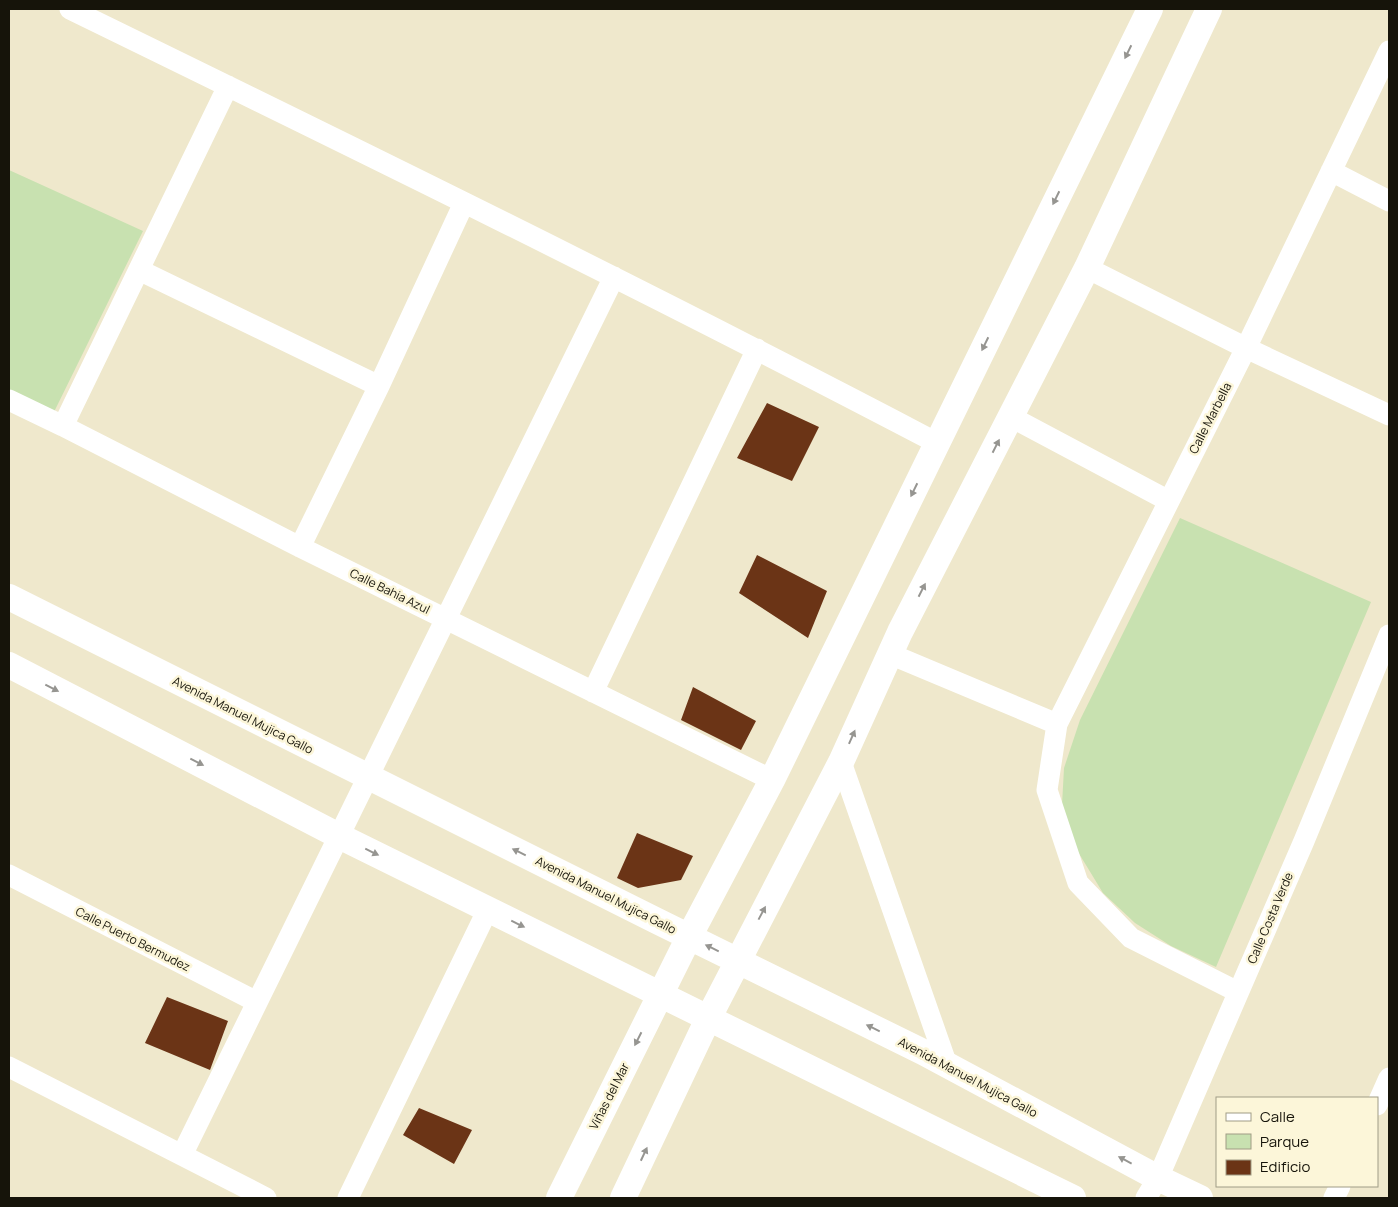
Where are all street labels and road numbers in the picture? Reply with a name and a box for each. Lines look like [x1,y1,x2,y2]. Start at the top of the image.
street label: Calle Marbella [1185,380,1235,456]
street label: Calle Bahia Azul [347,564,433,618]
street label: Avenida Manuel Mujica Gallo [170,672,316,758]
street label: Avenida Manuel Mujica Gallo [533,852,679,938]
street label: Calle Costa Verde [1243,870,1297,966]
street label: Calle Puerto Bermudez [73,903,193,975]
street label: Avenida Manuel Mujica Gallo [895,1033,1041,1121]
street label: Viñas del Mar [585,1059,633,1132]

